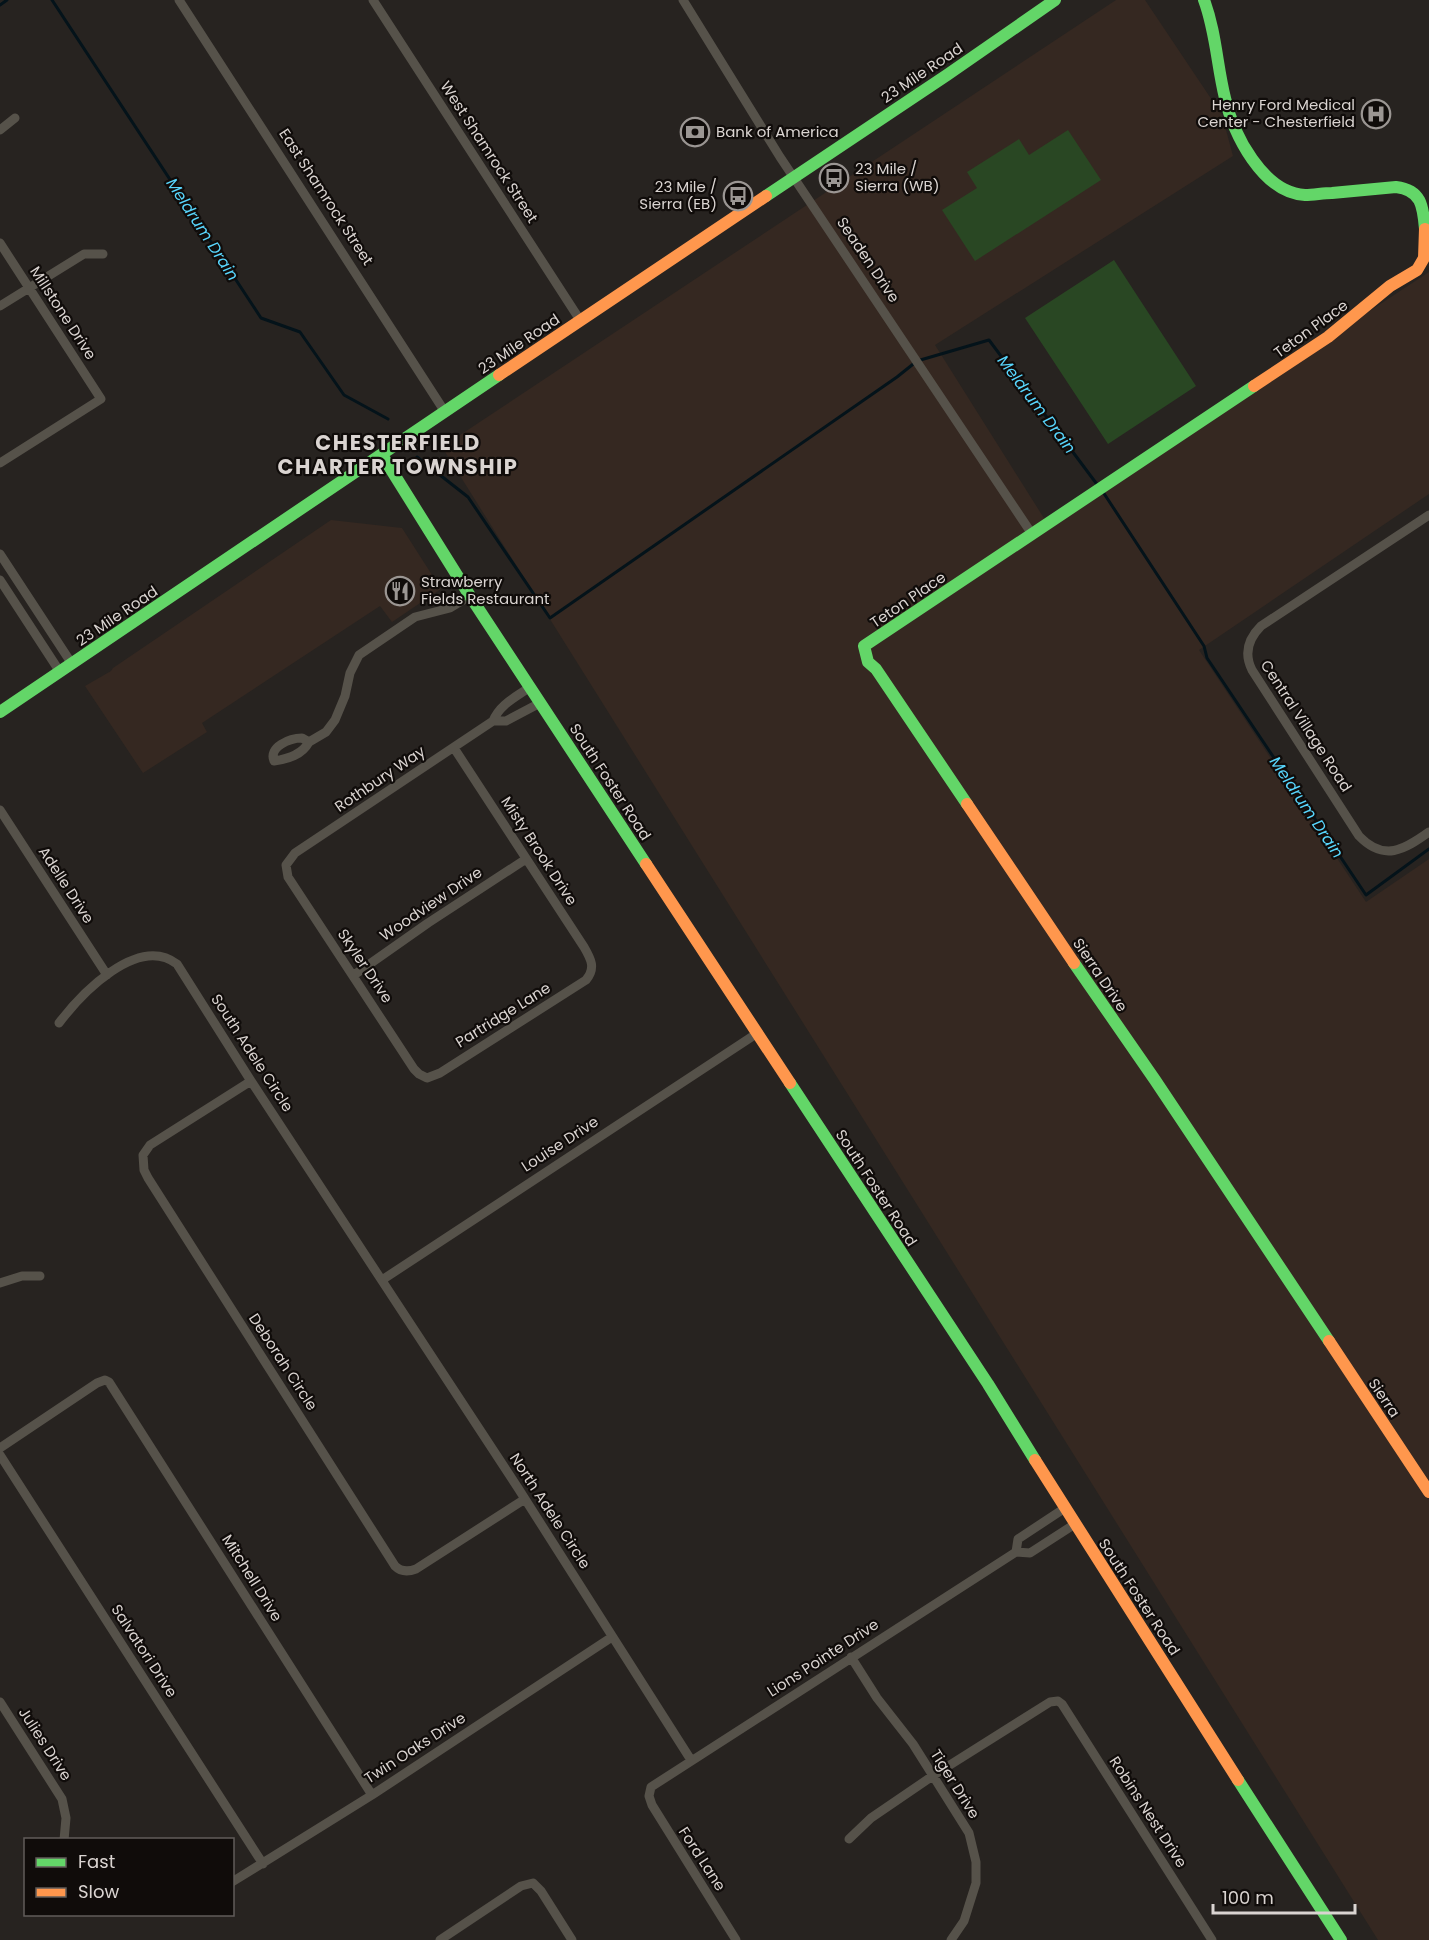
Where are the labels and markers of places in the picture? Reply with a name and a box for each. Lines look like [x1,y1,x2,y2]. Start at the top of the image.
place label: Henry Ford Medical Center - Chesterfield [1197,94,1355,132]
hospital icon: Henry Ford Medical Center - Chesterfield [1360,98,1392,130]
bank icon: Bank of America [679,116,711,148]
place label: Bank of America [716,121,839,142]
place label: 23 Mile / Sierra (WB) [855,158,940,196]
bus stop icon: 23 Mile / Sierra (WB) [818,162,850,194]
place label: 23 Mile / Sierra (EB) [639,176,717,214]
bus stop icon: 23 Mile / Sierra (EB) [722,180,754,212]
place label: Strawberry Fields Restaurant [421,571,549,609]
restaurant icon: Strawberry Fields Restaurant [384,575,416,607]

